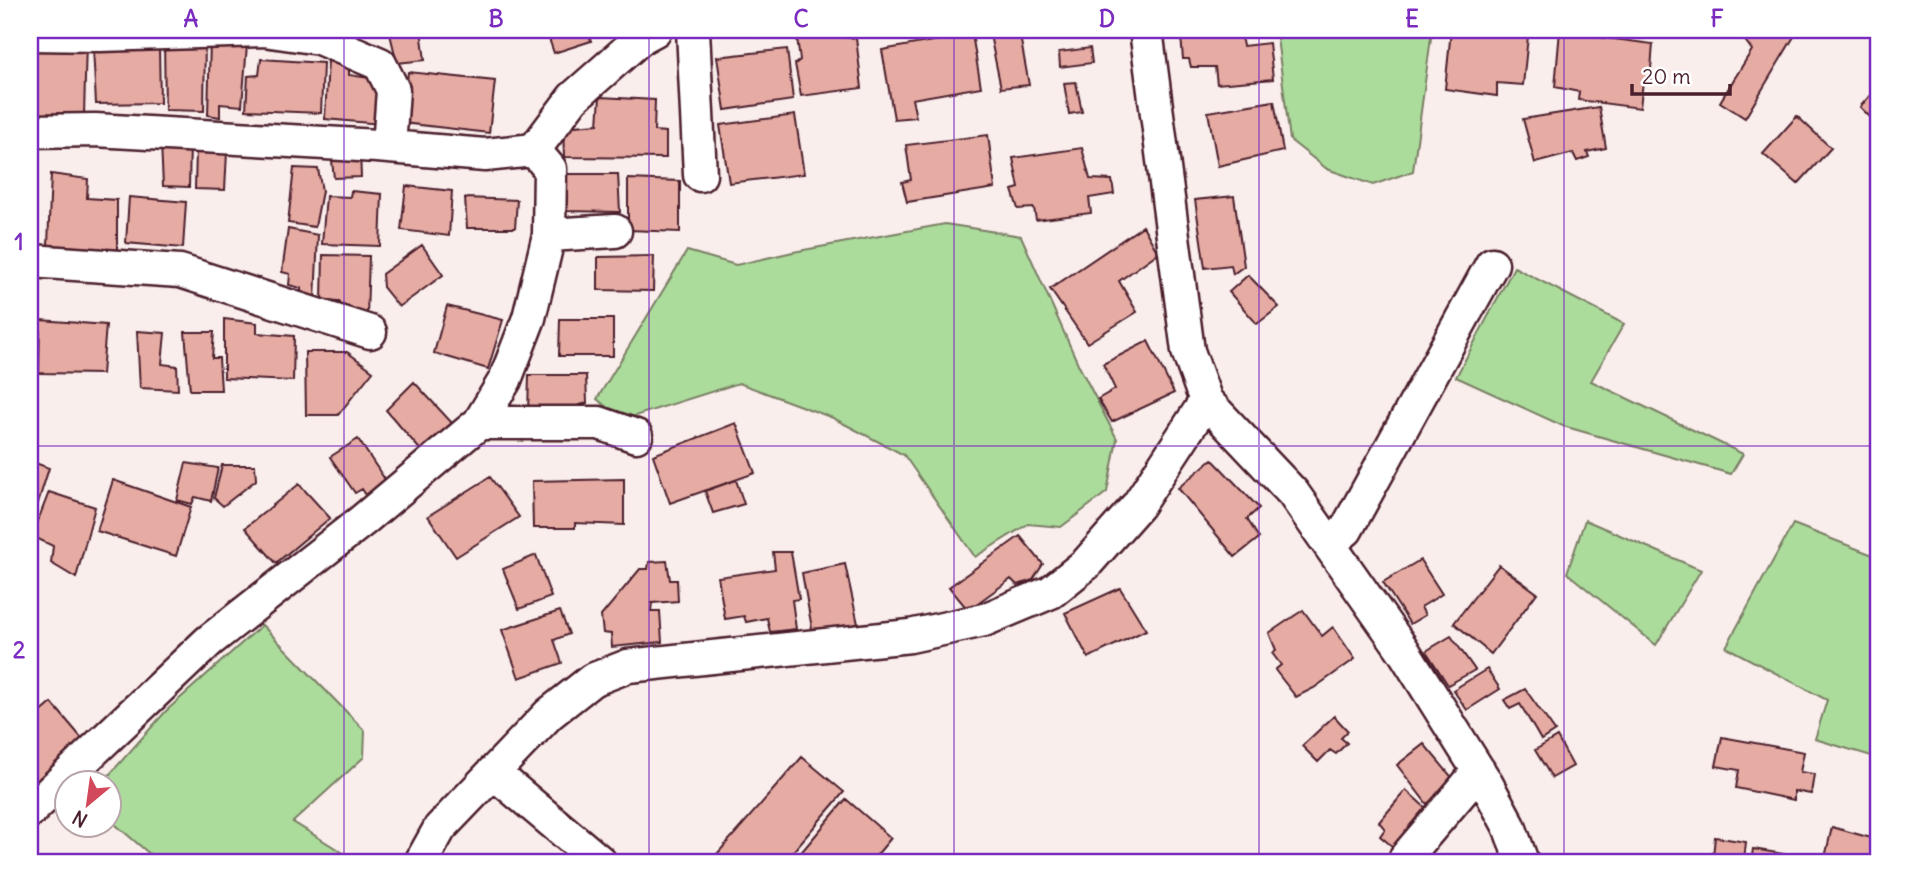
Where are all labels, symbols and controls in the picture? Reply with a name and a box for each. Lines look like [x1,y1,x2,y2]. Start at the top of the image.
text: A [184,4,199,33]
text: B [488,4,504,33]
text: C [793,4,809,33]
text: D [1099,4,1115,33]
text: E [1405,4,1419,33]
text: F [1710,4,1724,33]
scale bar [1632,52,1730,96]
text: 20 m [1642,63,1691,90]
text: 1 [14,227,24,256]
text: 2 [13,635,26,664]
north arrow [52,770,122,840]
text: N [68,805,91,833]

